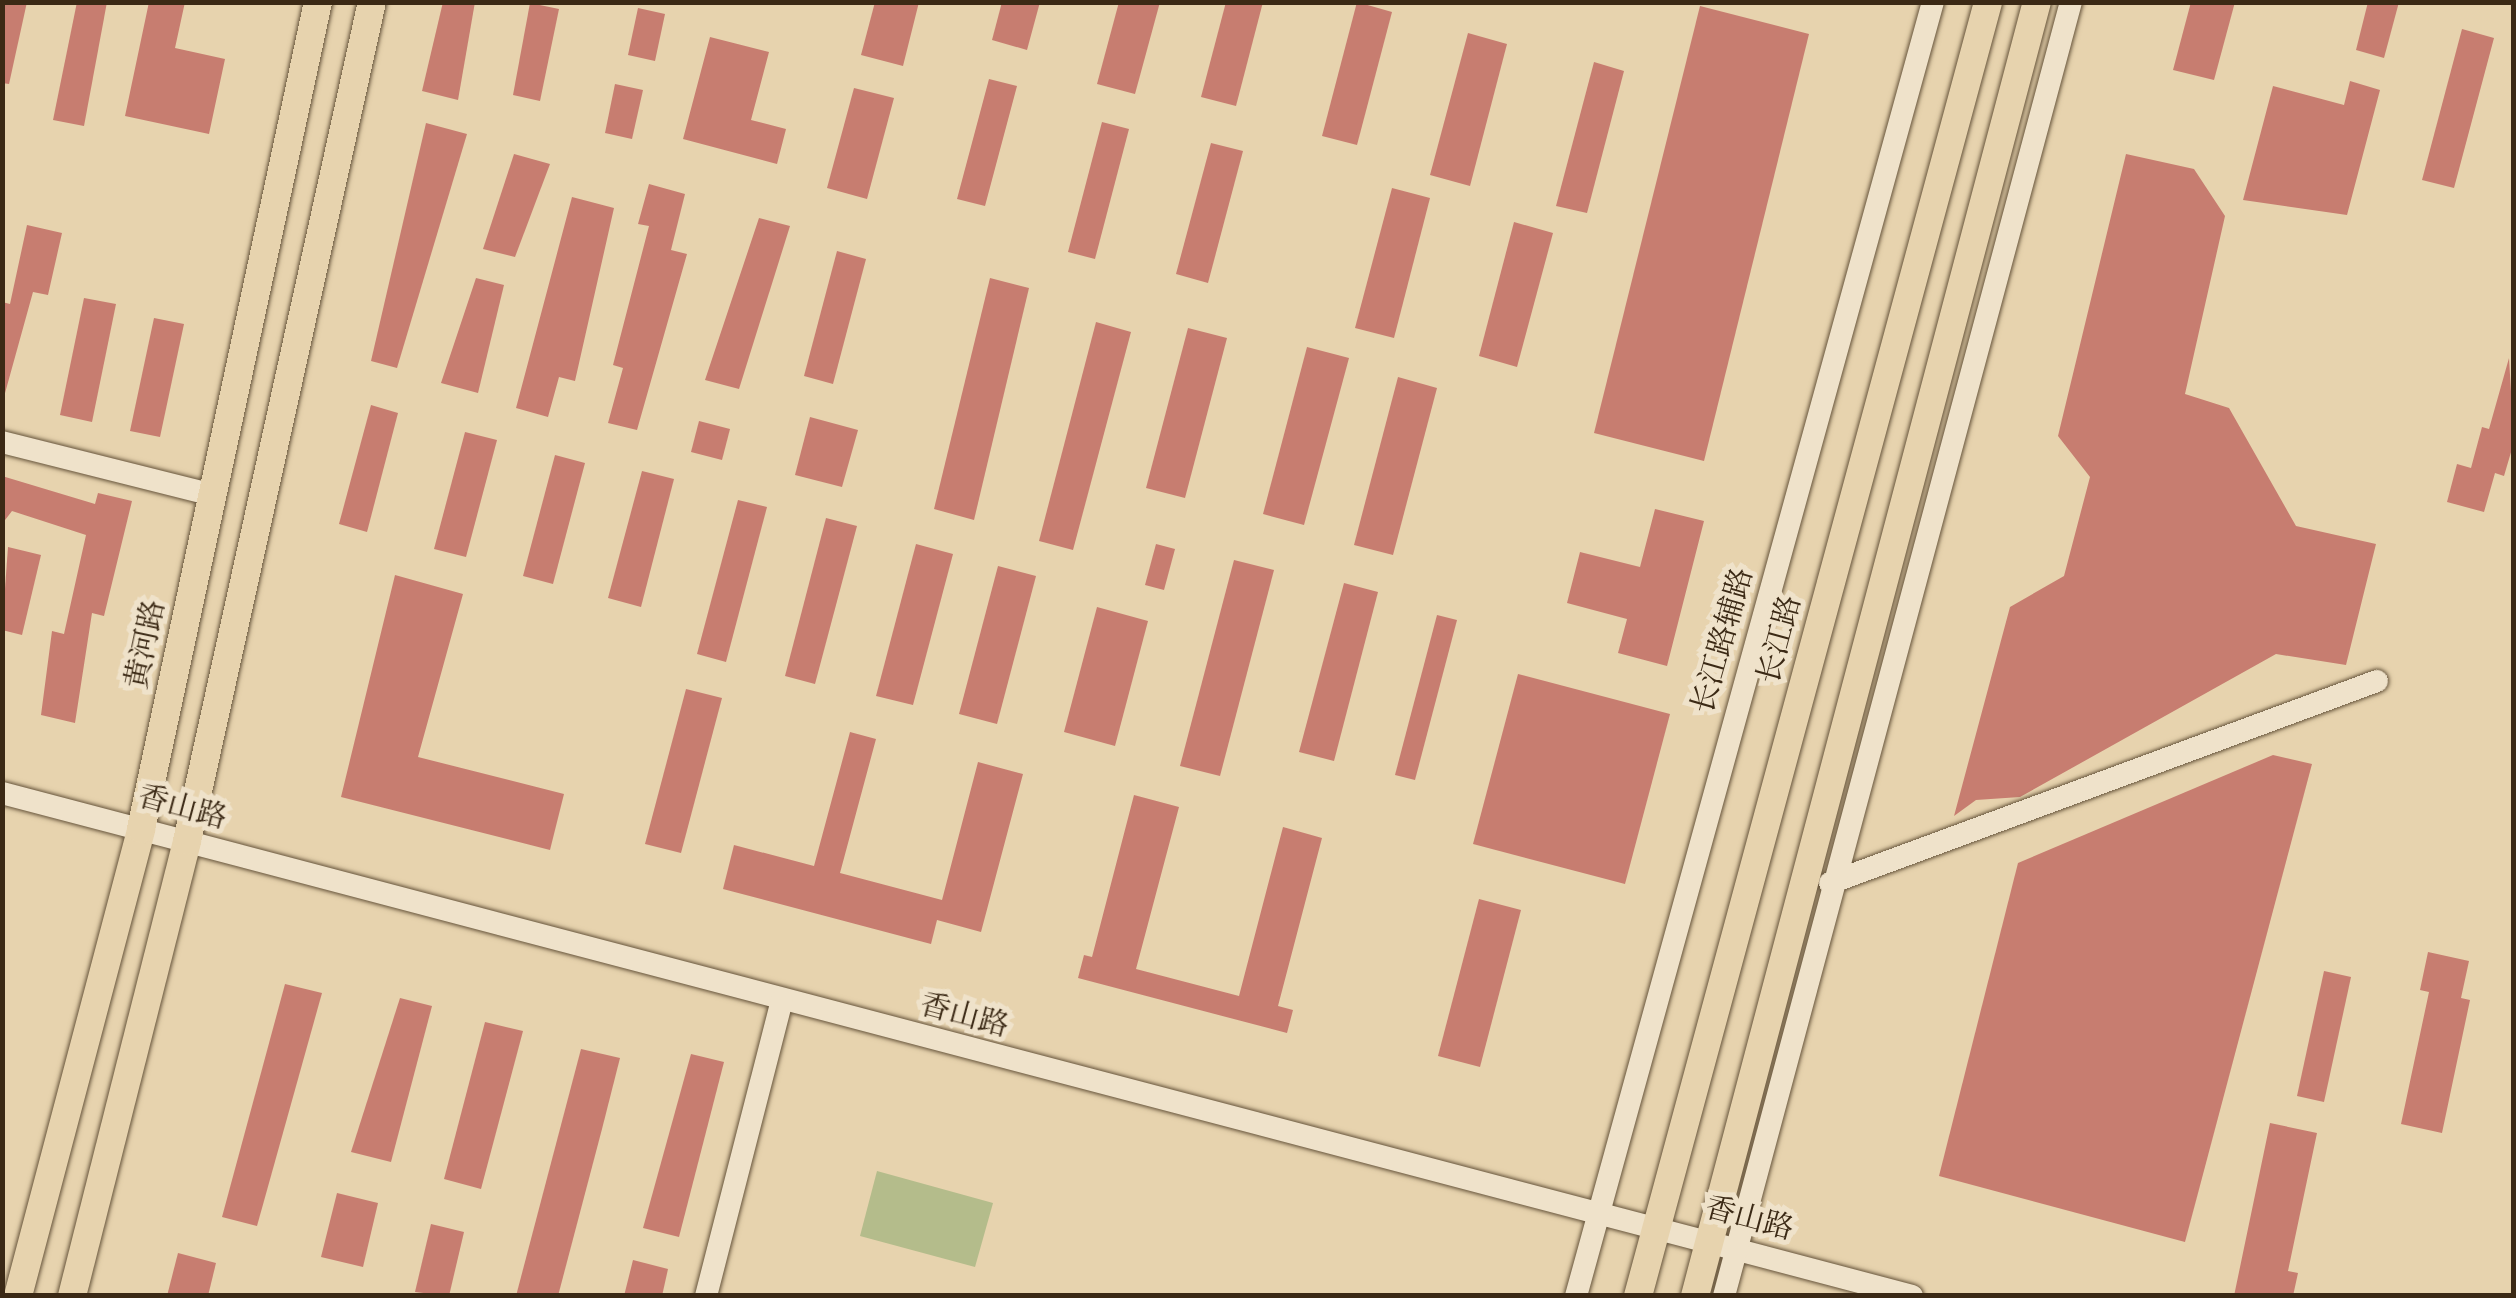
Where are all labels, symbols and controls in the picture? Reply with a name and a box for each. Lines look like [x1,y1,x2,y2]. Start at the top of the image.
street label: 长江路辅路 [1686,564,1762,718]
street label: 长江路 [1752,592,1810,688]
street label: 黄河路 [120,597,174,693]
street label: 香山路 [134,780,230,838]
street label: 香山路 [916,988,1012,1046]
street label: 香山路 [1701,1191,1797,1249]

